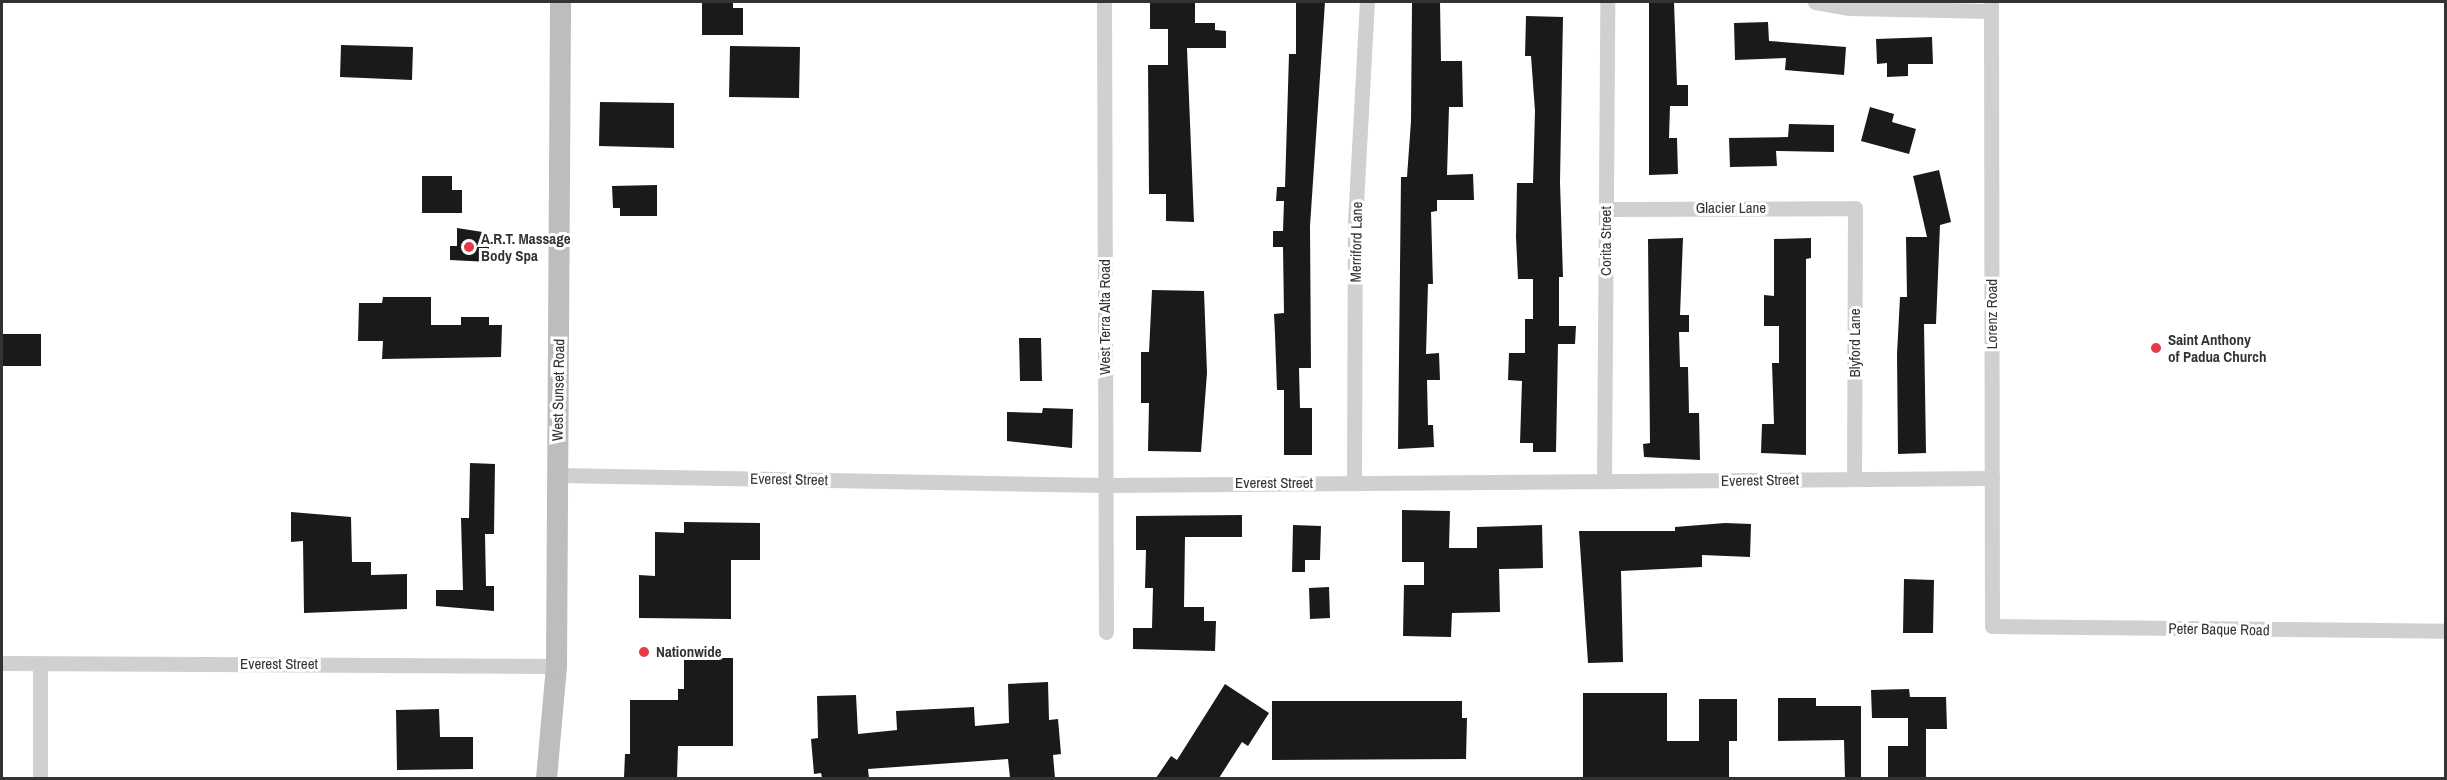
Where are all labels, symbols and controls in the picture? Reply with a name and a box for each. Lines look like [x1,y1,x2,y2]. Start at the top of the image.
street label: Glacier Lane [1696,199,1766,217]
street label: Merriford Lane [1346,202,1366,282]
street label: Corita Street [1597,206,1615,276]
place label: A.R.T. Massage Body Spa [481,229,571,264]
marker: A.R.T. Massage Body Spa [462,240,476,254]
street label: West Terra Alta Road [1096,259,1114,375]
street label: Lorenz Road [1983,279,2001,349]
street label: Blyford Lane [1846,308,1864,378]
place label: Saint Anthony of Padua Church [2168,330,2266,365]
street label: West Sunset Road [548,339,568,441]
marker: Saint Anthony of Padua Church [2149,341,2163,355]
street label: Everest Street [750,469,828,489]
street label: Everest Street [1721,470,1799,490]
street label: Everest Street [1235,474,1313,492]
street label: Peter Baque Road [2168,619,2270,639]
place label: Nationwide [656,643,722,661]
marker: Nationwide [637,645,651,659]
street label: Everest Street [240,655,318,673]

